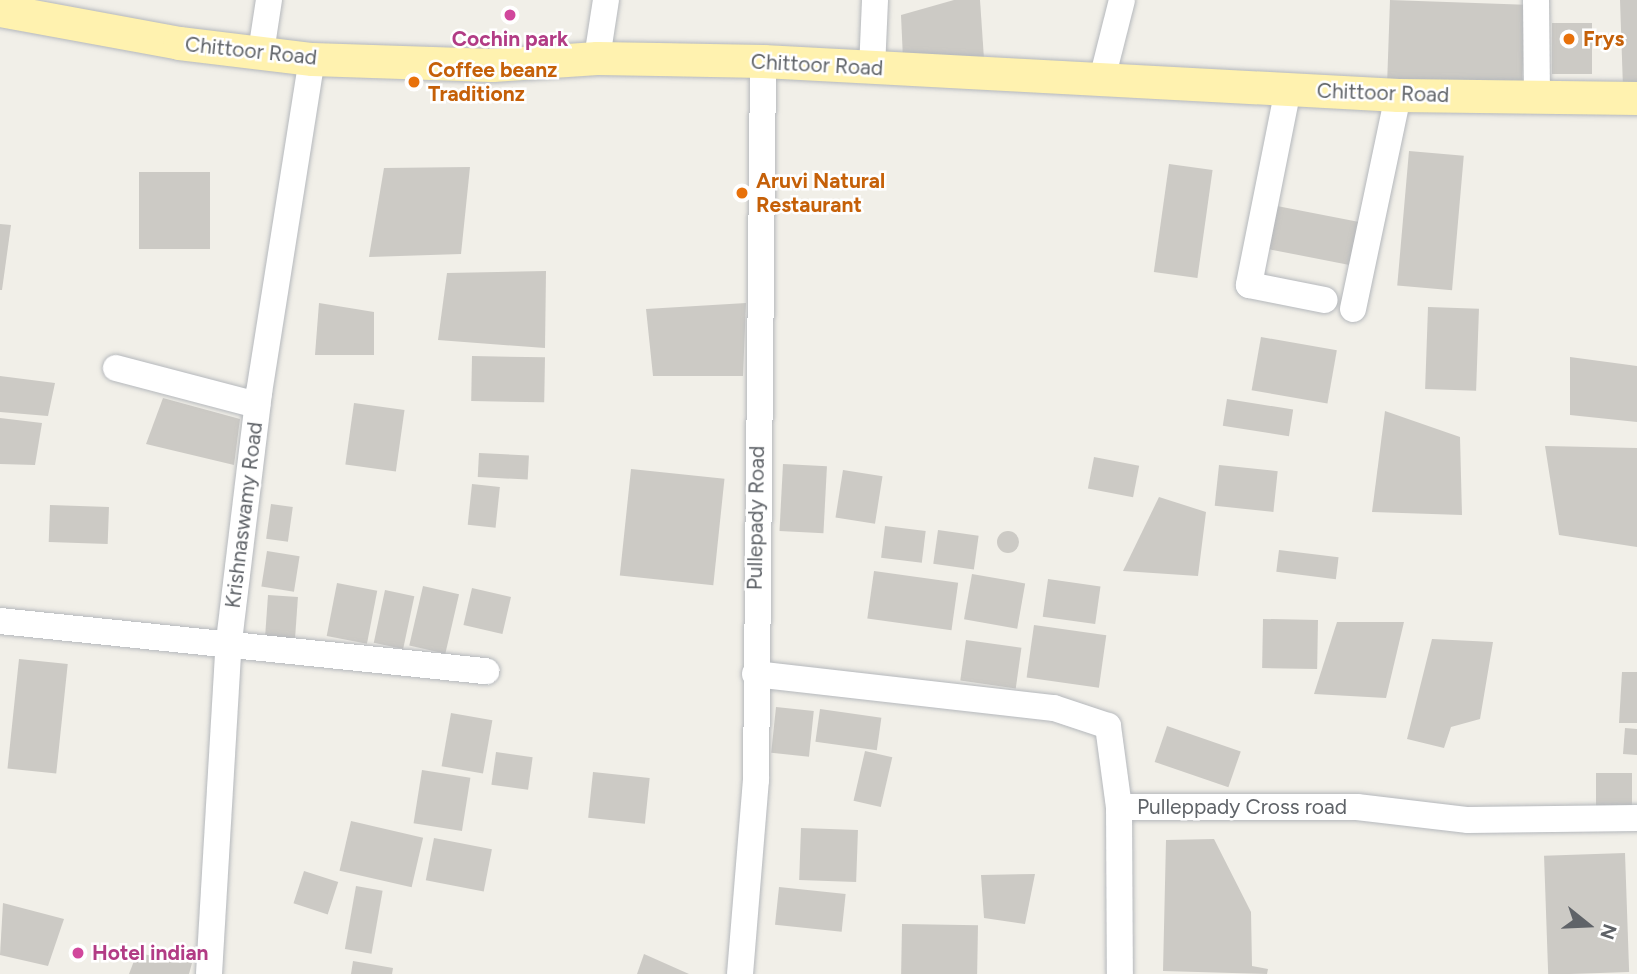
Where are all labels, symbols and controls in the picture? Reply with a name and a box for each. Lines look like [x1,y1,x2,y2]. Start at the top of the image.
marker: Cochin park [502,7,518,23]
place label: Cochin park [452,26,568,52]
place label: Frys [1583,26,1624,52]
marker: Frys [1561,31,1577,47]
street label: Chittoor Road [184,32,318,70]
street label: Chittoor Road [750,49,884,81]
place label: Coffee beanz Traditionz [428,57,557,107]
marker: Coffee beanz Traditionz [406,74,422,90]
street label: Chittoor Road [1316,78,1450,108]
place label: Aruvi Natural Restaurant [756,168,885,218]
marker: Aruvi Natural Restaurant [734,185,750,201]
street label: Krishnaswamy Road [220,420,268,610]
street label: Pullepady Road [742,446,770,590]
street label: Pulleppady Cross road [1137,794,1347,820]
north arrow [1553,890,1623,960]
text: N [1595,921,1622,942]
place label: Hotel indian [92,940,209,966]
marker: Hotel indian [70,945,86,961]

